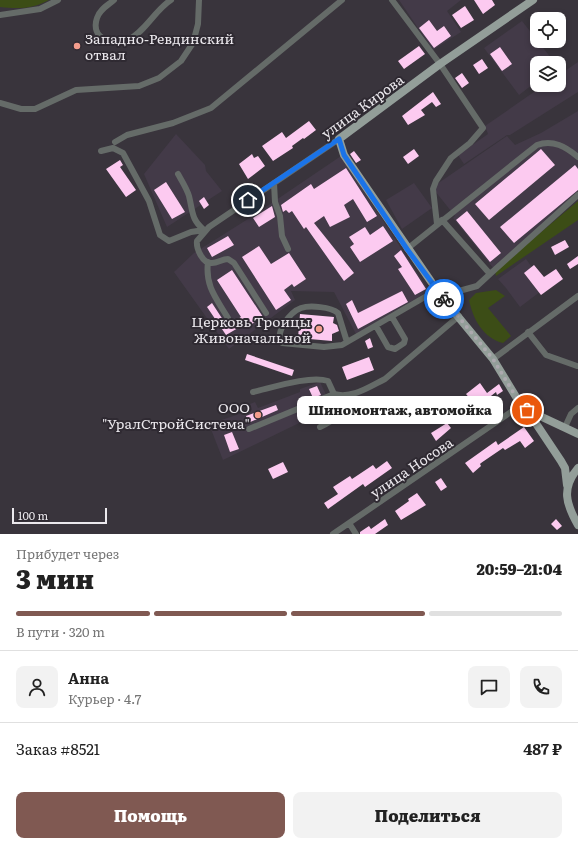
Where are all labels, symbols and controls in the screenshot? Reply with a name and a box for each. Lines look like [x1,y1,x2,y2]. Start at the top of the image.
map controls [530,12,566,92]
button: locate [530,12,566,48]
place label: Западно-Ревдинский отвал [85,28,234,64]
marker: Западно-Ревдинский отвал [72,41,82,51]
button: layers [530,56,566,92]
street label: улица Кирова [317,69,408,143]
pin [231,183,265,217]
icon: home [237,189,259,211]
courier [424,279,464,319]
icon: bike [433,288,455,310]
place label: Церковь Троицы Живоначальной [191,311,311,347]
marker: Церковь Троицы Живоначальной [314,324,324,334]
pin [510,393,544,427]
callout: Шиномонтаж, автомойка [297,396,503,424]
place label: ООО "УралСтройСистема" [102,397,250,433]
icon: bag [516,399,538,421]
text: Шиномонтаж, автомойка [308,400,492,419]
marker: ООО "УралСтройСистема" [253,410,263,420]
street label: улица Носова [366,432,457,502]
scale bar [12,506,107,525]
text: 100 m [18,507,48,523]
text: Прибудет через [16,544,119,563]
text: 20:59–21:04 [476,557,562,580]
text: 3 мин [16,558,94,597]
text: В пути · 320 m [16,622,105,641]
button: person [16,666,58,708]
text: Анна [68,666,109,689]
button: chat [468,666,510,708]
button: phone [520,666,562,708]
text: Курьер · 4.7 [68,689,141,708]
text: Заказ #8521 [16,737,100,760]
text: 487 ₽ [523,737,562,760]
button: Помощь [16,792,285,838]
button: Поделиться [293,792,562,838]

